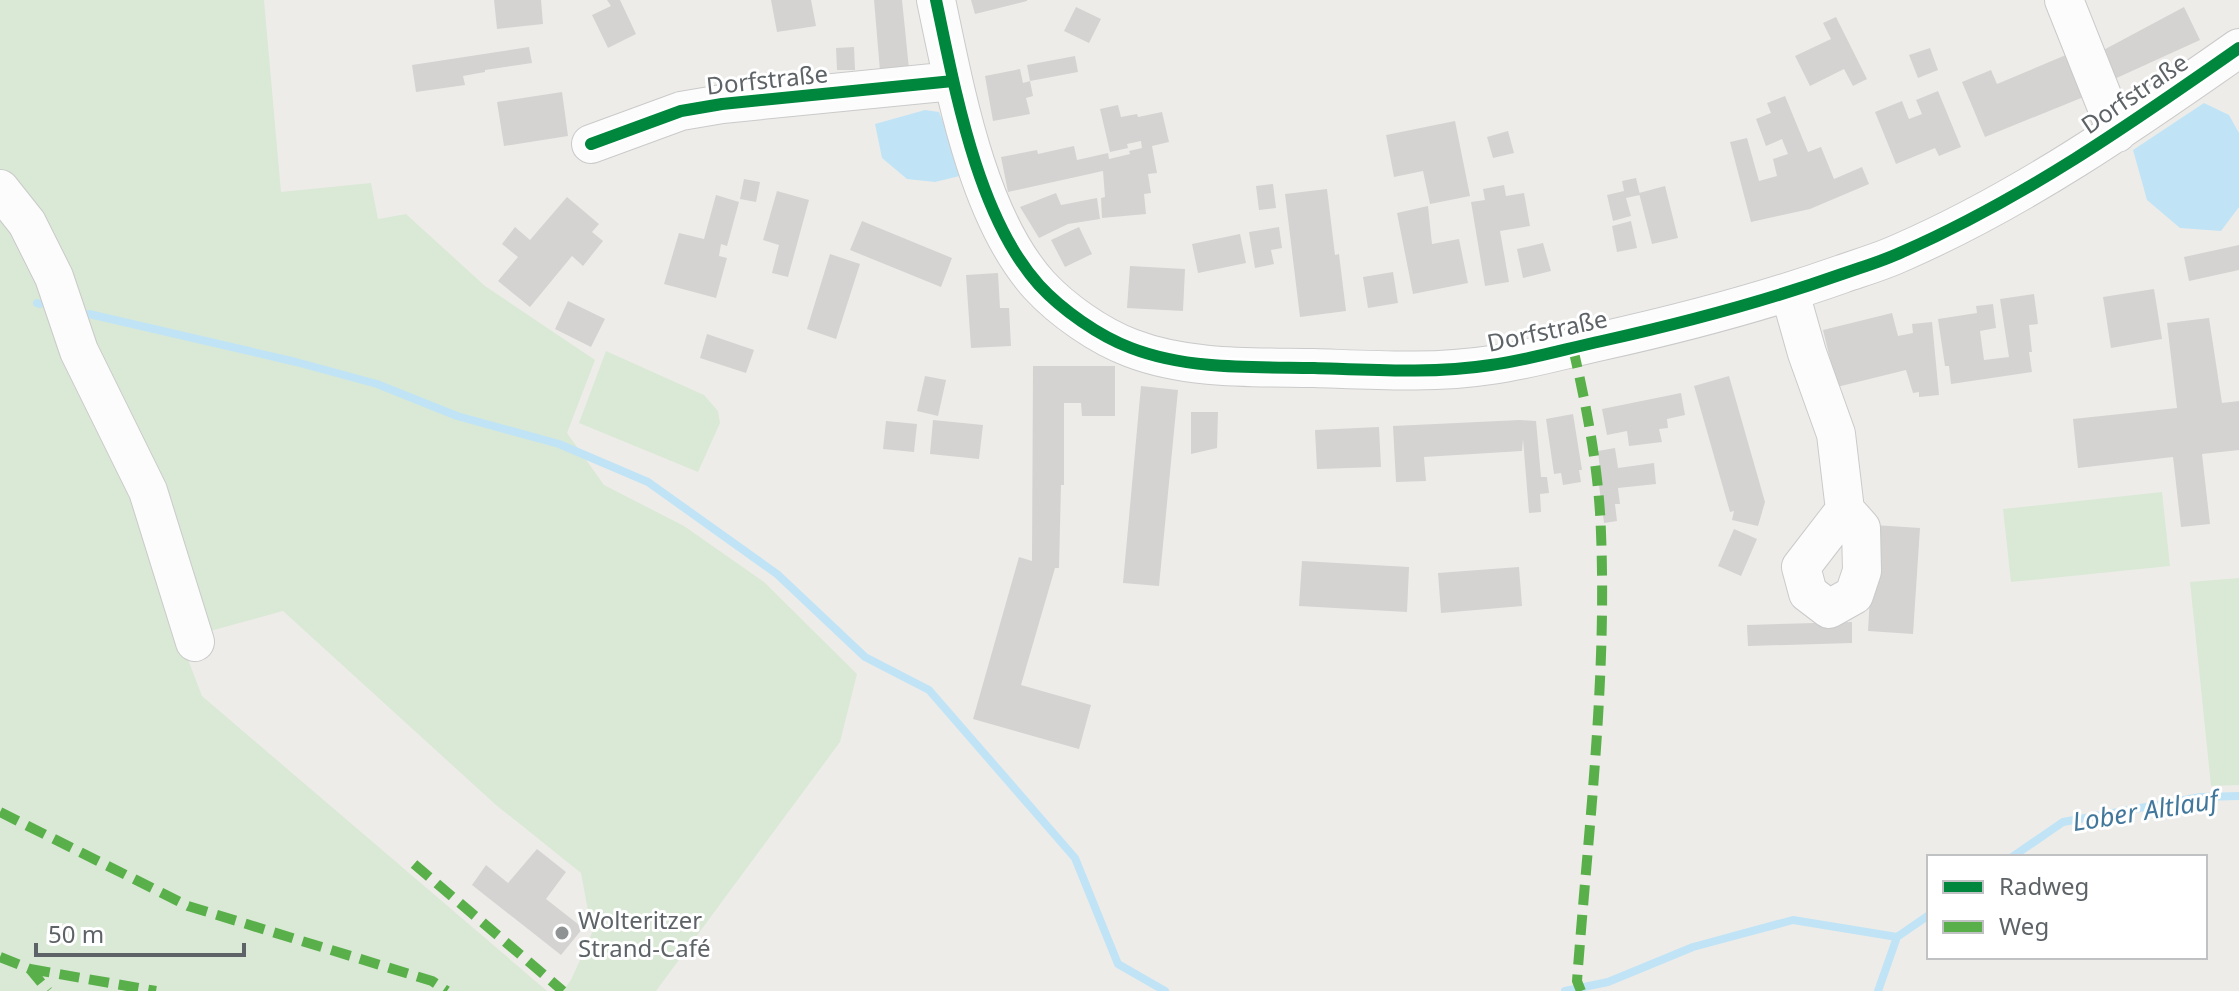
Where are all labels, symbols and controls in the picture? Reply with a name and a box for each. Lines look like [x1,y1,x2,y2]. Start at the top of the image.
street label: Dorfstraße [2074,45,2194,141]
street label: Dorfstraße [705,56,829,102]
street label: Dorfstraße [1484,301,1610,359]
water label: Lober Altlauf [2070,780,2224,839]
legend [1927,855,2207,959]
text: Radweg [1999,869,2089,902]
place label: Wolteritzer Strand-Café [578,903,710,964]
scale bar [36,907,244,957]
text: Weg [1999,909,2049,942]
text: 50 m [48,917,104,950]
marker: Wolteritzer Strand-Café [553,924,571,942]

